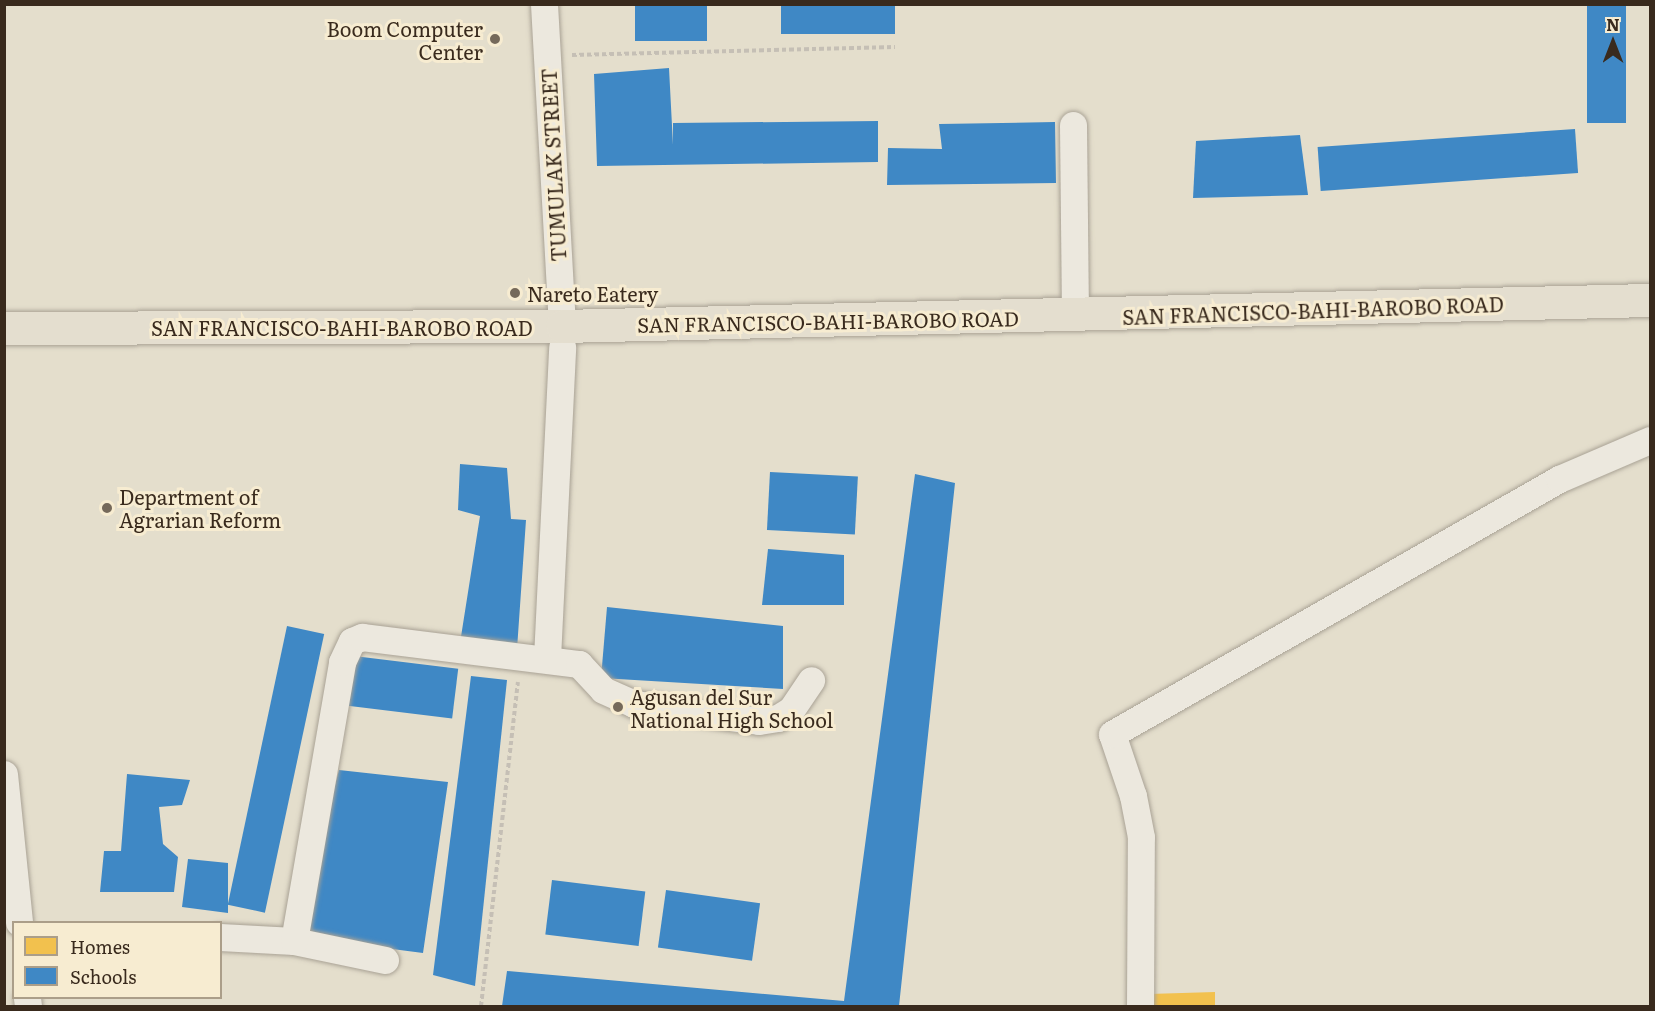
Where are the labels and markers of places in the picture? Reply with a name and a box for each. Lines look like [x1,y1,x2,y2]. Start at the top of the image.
place label: Boom Computer Center [327,16,483,63]
marker: Boom Computer Center [488,32,502,46]
place label: Nareto Eatery [527,281,658,305]
marker: Nareto Eatery [508,286,522,300]
place label: Department of Agrarian Reform [119,484,281,531]
marker: Department of Agrarian Reform [100,501,114,515]
place label: Agusan del Sur National High School [630,684,833,731]
marker: Agusan del Sur National High School [611,700,625,714]

